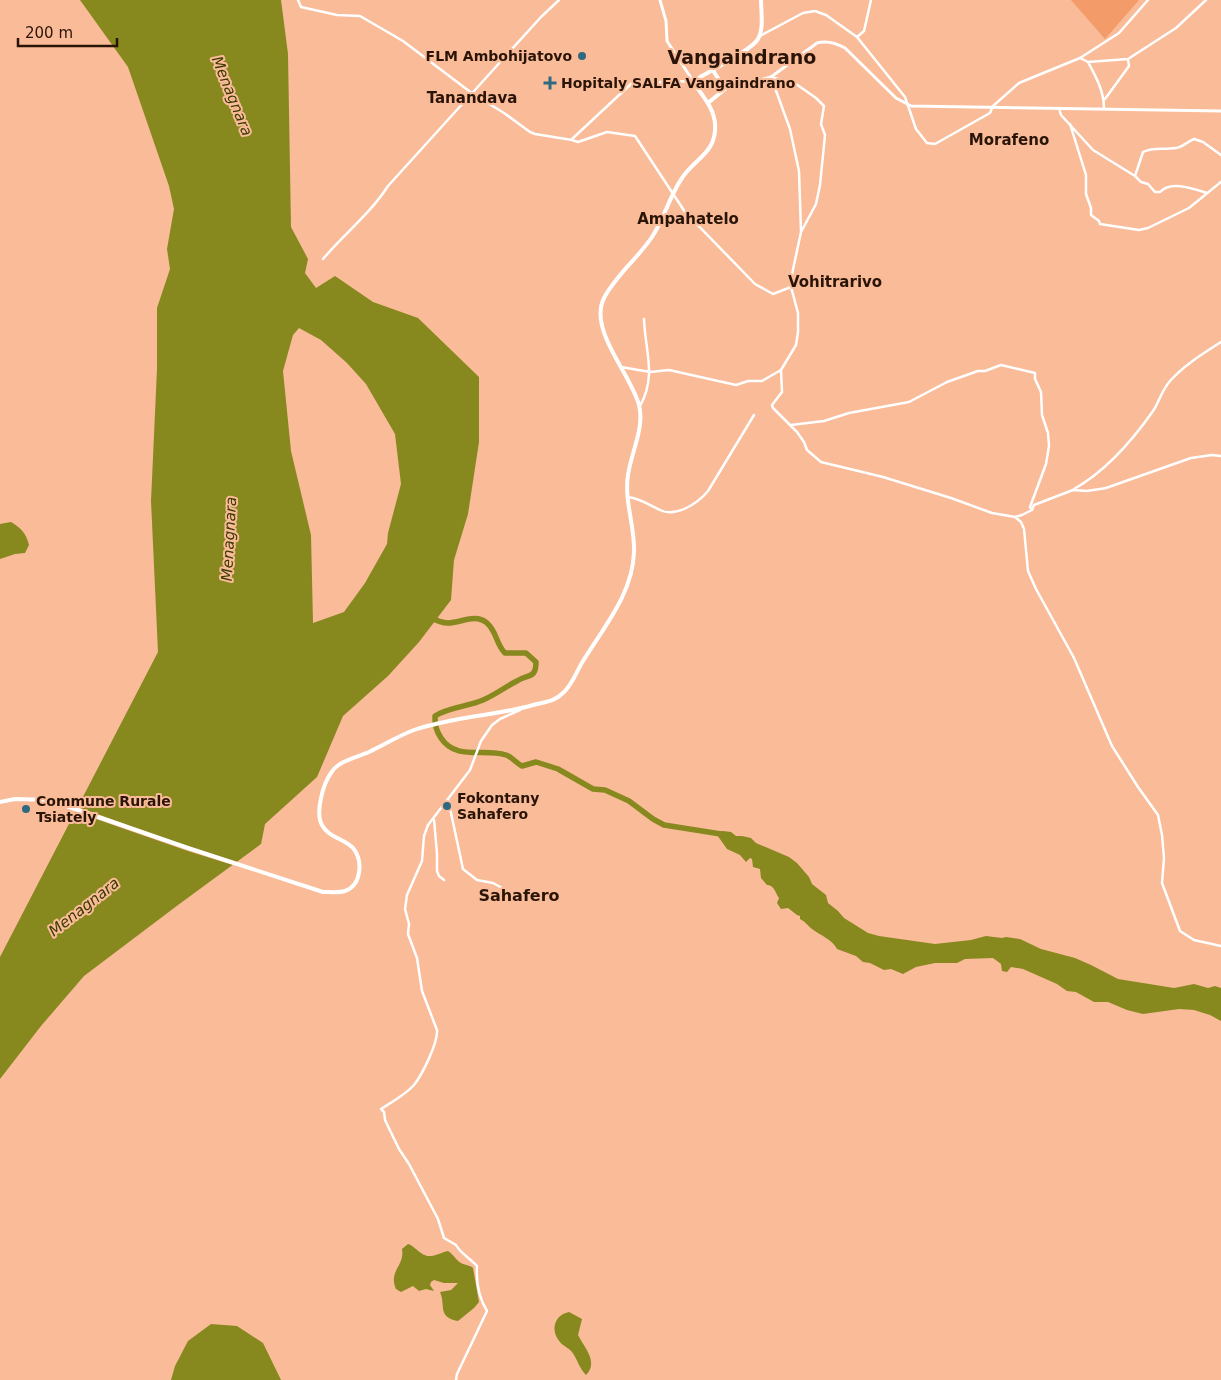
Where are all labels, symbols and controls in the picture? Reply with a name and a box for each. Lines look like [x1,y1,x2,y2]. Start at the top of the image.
scale bar [18,15,116,47]
text: 200 m [25,24,73,42]
district label: Vangaindrano [668,46,816,68]
place label: FLM Ambohijatovo [426,48,572,64]
marker: FLM Ambohijatovo [576,50,588,62]
water label: Menagnara [208,53,256,139]
place label: Hopitaly SALFA Vangaindrano [561,75,796,91]
marker: Hopitaly SALFA Vangaindrano [543,76,557,90]
district label: Tanandava [427,89,517,107]
district label: Morafeno [969,131,1049,149]
district label: Ampahatelo [637,210,739,228]
district label: Vohitrarivo [788,273,882,291]
water label: Menagnara [218,496,240,582]
place label: Fokontany Sahafero [457,790,539,822]
place label: Commune Rurale Tsiately [36,793,171,825]
marker: Fokontany Sahafero [441,800,453,812]
marker: Commune Rurale Tsiately [20,803,32,815]
water label: Menagnara [45,874,123,940]
district label: Sahafero [478,886,560,905]

